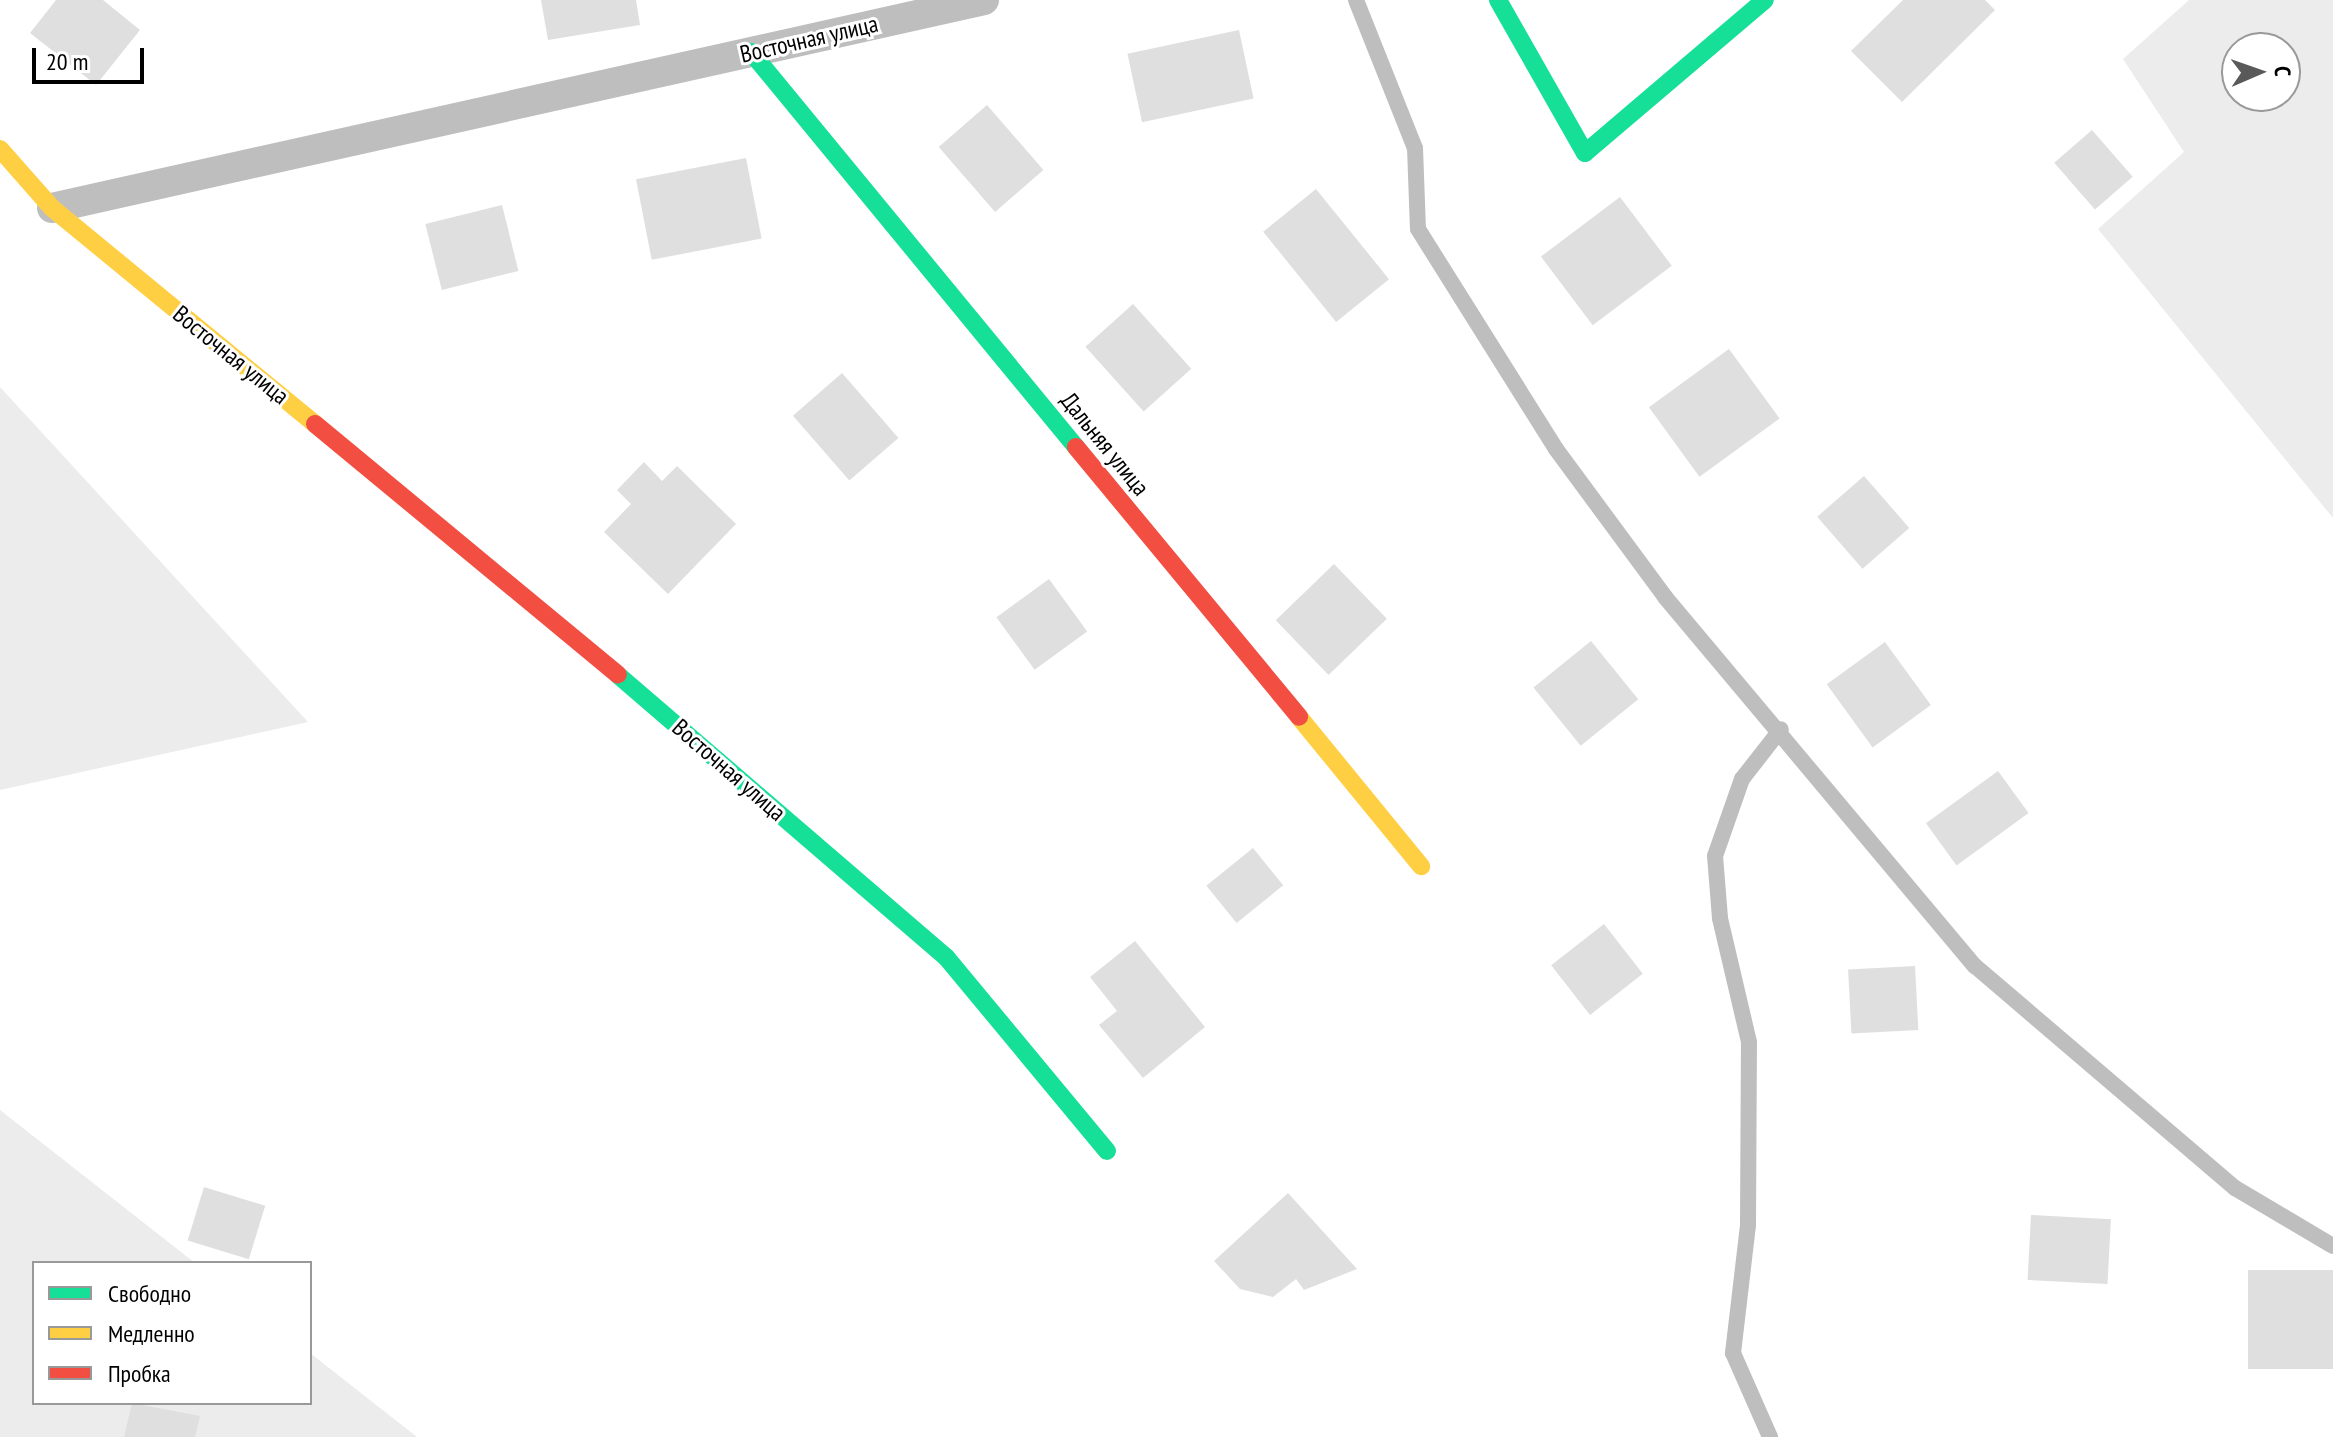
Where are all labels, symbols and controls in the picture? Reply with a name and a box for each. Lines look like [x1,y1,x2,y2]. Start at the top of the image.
street label: Восточная улица [737,9,881,69]
scale bar [36,32,148,82]
north arrow [2221,32,2301,112]
text: 20 m [46,46,88,77]
text: С [2269,66,2297,77]
street label: Восточная улица [167,299,295,411]
street label: Дальняя улица [1055,386,1155,502]
street label: Восточная улица [666,713,792,827]
legend [32,1261,312,1405]
text: Свободно [108,1278,191,1309]
text: Медленно [108,1318,195,1349]
text: Пробка [108,1358,171,1389]

